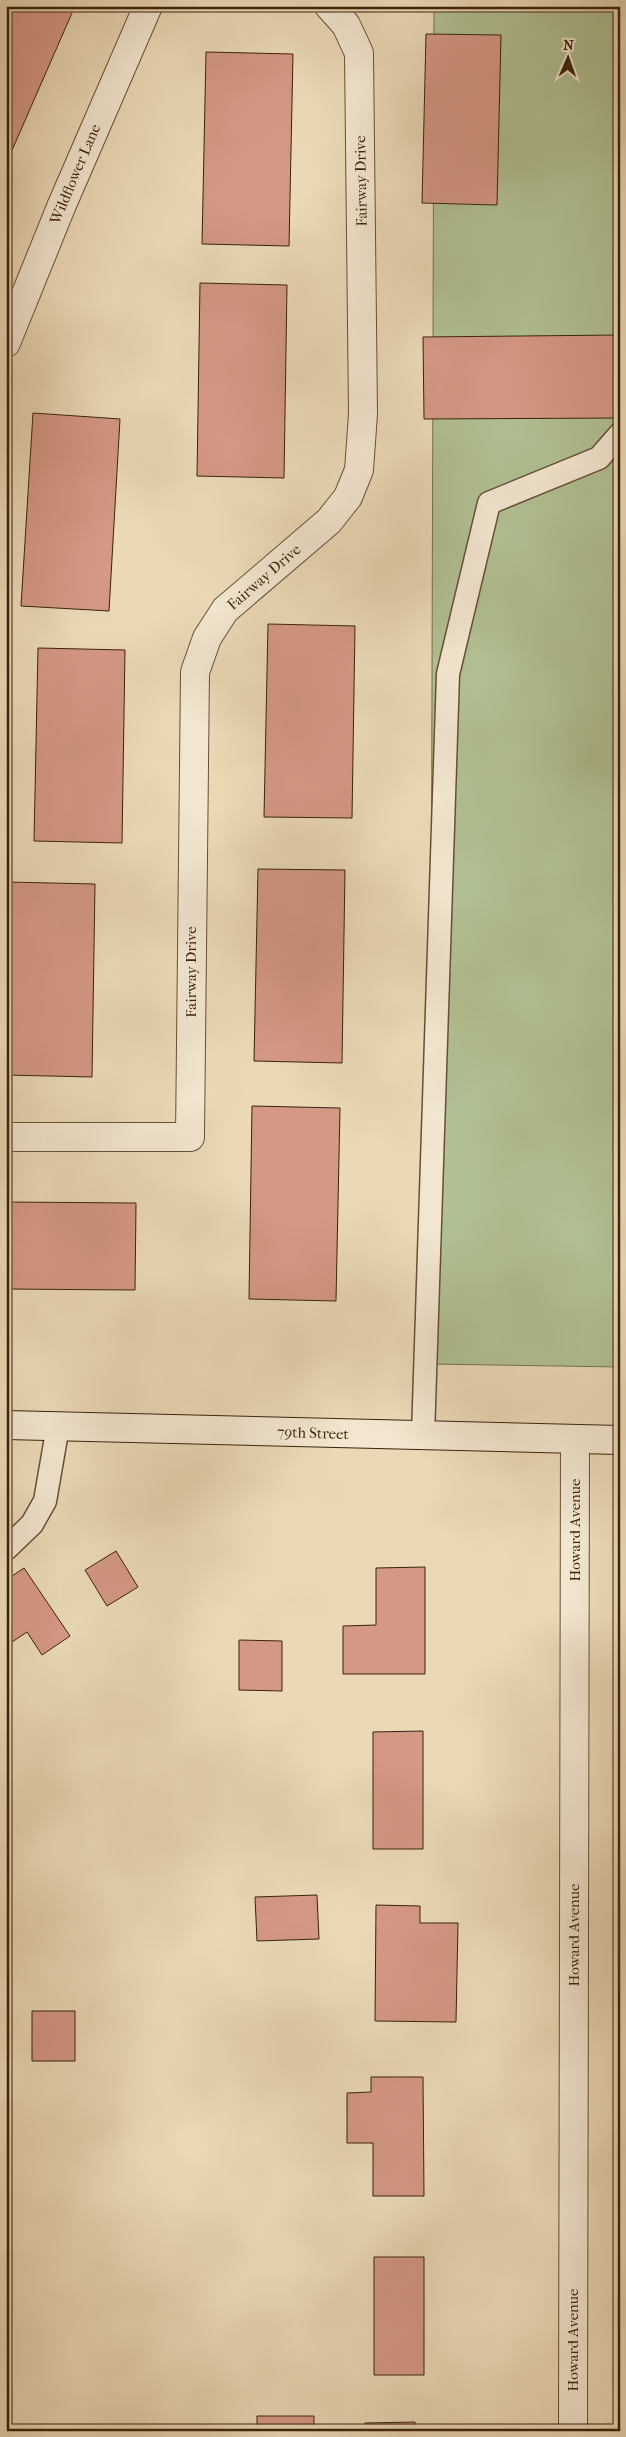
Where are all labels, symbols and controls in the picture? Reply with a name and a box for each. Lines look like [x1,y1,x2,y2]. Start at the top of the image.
north arrow [544,32,594,82]
text: N [563,37,574,54]
street label: Wildflower Lane [45,121,104,228]
street label: Fairway Drive [351,135,371,227]
street label: Fairway Drive [224,540,305,614]
street label: Fairway Drive [182,926,200,1018]
street label: 79th Street [277,1423,350,1443]
street label: Howard Avenue [566,1478,584,1581]
street label: Howard Avenue [565,1883,583,1986]
street label: Howard Avenue [564,2288,582,2391]

